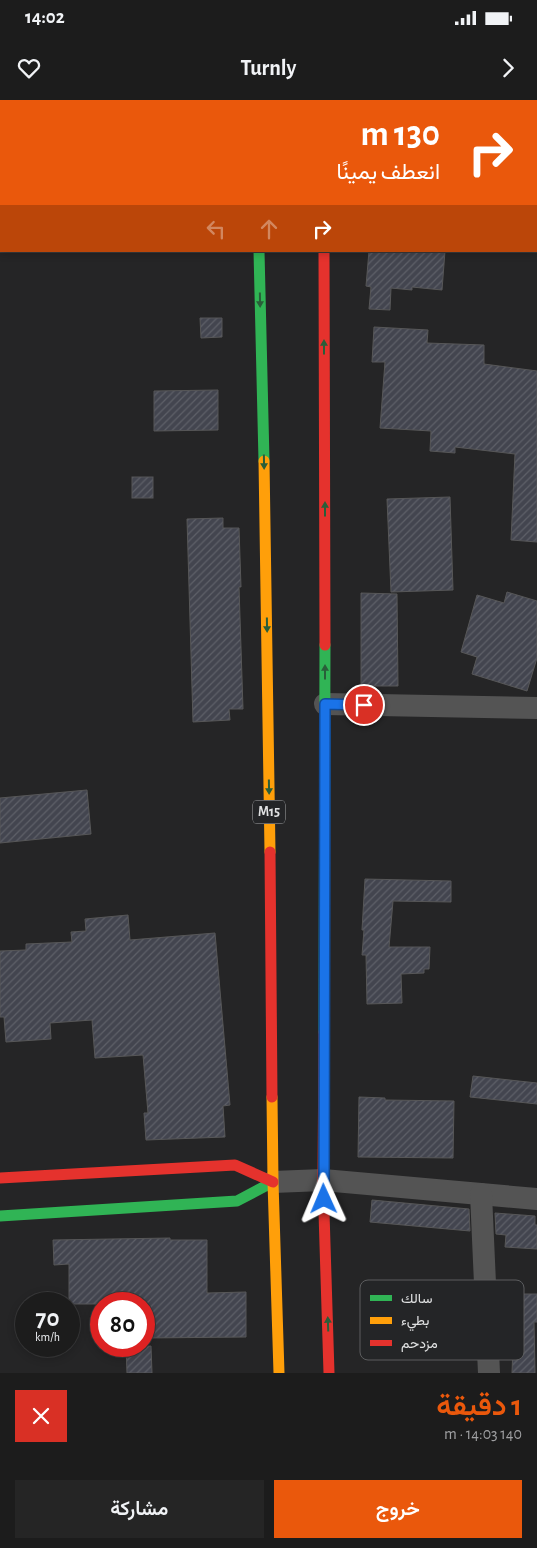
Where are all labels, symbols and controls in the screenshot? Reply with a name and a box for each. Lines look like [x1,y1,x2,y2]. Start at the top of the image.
text: 14:02 [25,8,65,27]
icon: heart [15,54,43,82]
icon: forward [494,54,522,82]
text: Turnly [241,57,296,79]
text: 130 m [361,117,440,152]
icon: right [458,120,523,185]
text: انعطف يمينًا [336,161,440,183]
icon: left [202,215,230,243]
icon: ahead [255,215,283,243]
icon: right [308,215,336,243]
one-way arrow [256,292,264,308]
one-way arrow [320,339,328,355]
one-way arrow [260,455,268,471]
one-way arrow [321,501,329,517]
one-way arrow [263,617,271,633]
one-way arrow [321,664,329,680]
pin [343,684,385,726]
icon: arrive [350,691,378,719]
one-way arrow [265,780,273,796]
road number: M15 [253,800,285,824]
position arrow [297,1172,349,1224]
legend [360,1280,524,1360]
speed limit sign: 80 [90,1292,155,1357]
text: سالك [401,1292,432,1306]
text: 70 [36,1306,59,1331]
text: بطيء [401,1314,429,1332]
one-way arrow [323,1316,331,1332]
text: km/h [35,1331,60,1343]
text: مزدحم [401,1337,438,1352]
button: close [15,1390,67,1442]
text: 1 دقيقة [436,1391,522,1421]
text: 140 m · 14:03 [444,1426,522,1442]
button: مشاركة [15,1480,264,1538]
button: خروج [274,1480,522,1538]

